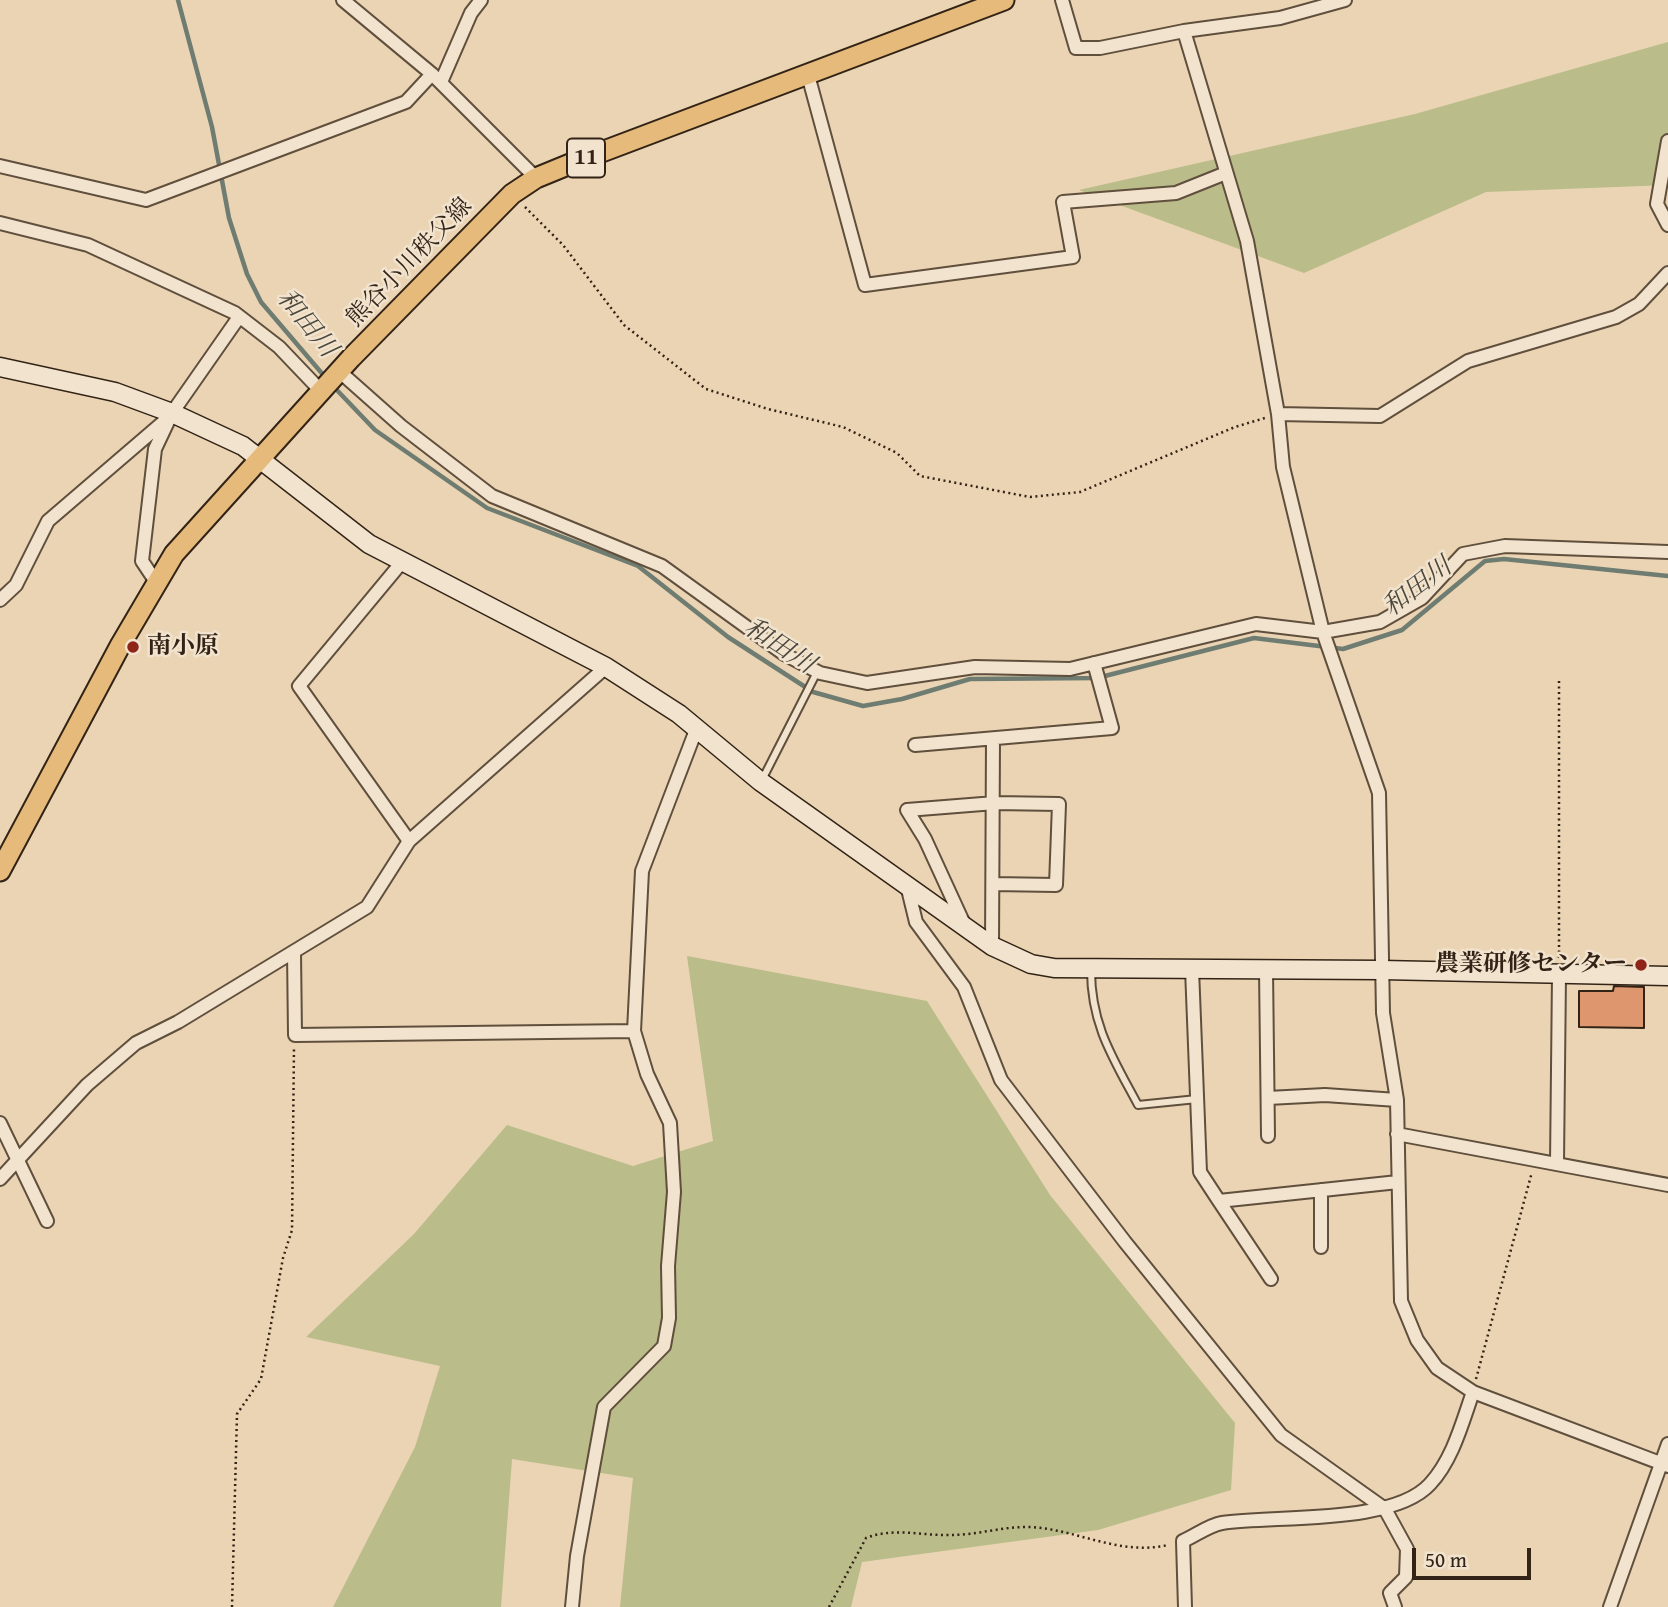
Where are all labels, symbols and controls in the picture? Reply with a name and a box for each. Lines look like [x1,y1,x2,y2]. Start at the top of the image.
road number: 11 [567,139,605,178]
street label: 熊谷小川秩父線 [341,193,479,333]
water label: 和田川 [269,284,343,364]
water label: 和田川 [1377,552,1459,624]
water label: 和田川 [738,613,820,681]
place label: 南小原 [147,633,219,661]
marker: 南小原 [125,639,141,655]
place label: 農業研修センター [1435,951,1627,979]
marker: 農業研修センター [1633,957,1649,973]
scale bar [1416,1534,1535,1578]
text: 50 m [1425,1544,1467,1575]

